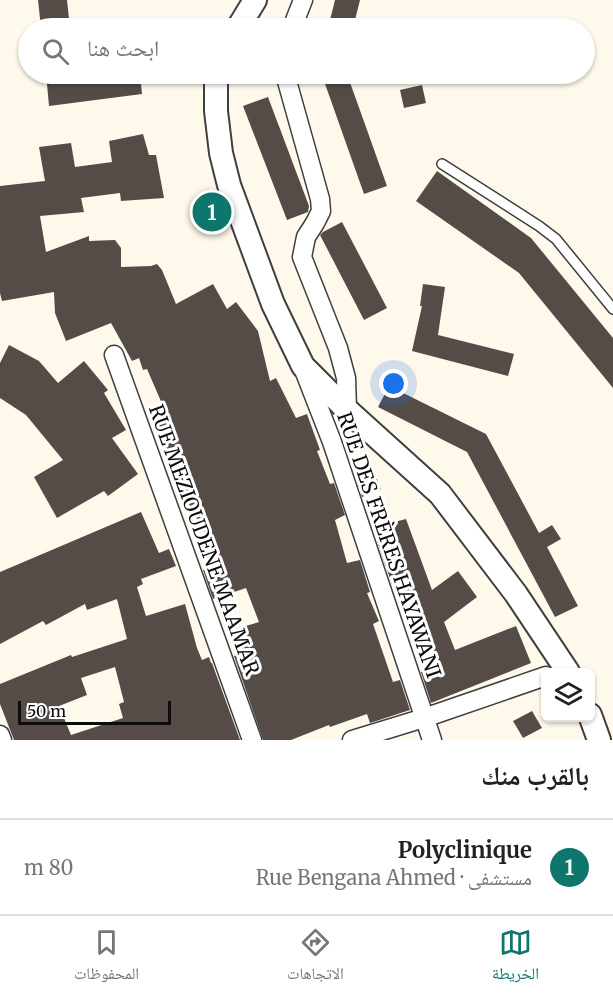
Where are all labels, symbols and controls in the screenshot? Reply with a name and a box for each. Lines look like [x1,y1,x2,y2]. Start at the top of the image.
search box [18,18,595,84]
text: ابحث هنا [87,34,159,62]
icon: search [39,35,72,68]
pin: 1 [192,190,232,234]
your location [379,369,408,398]
street label: RUE MEZIOUDENE MAAMAR [144,401,265,679]
street label: RUE DES FRÈRES HAYAWANI [332,408,449,681]
map controls [541,668,595,722]
button: layers [541,668,595,722]
scale bar [18,698,171,726]
text: 50 m [27,701,66,721]
text: بالقرب منك [481,759,589,792]
text: Polyclinique [398,836,532,864]
text: 80 m [24,855,73,880]
text: 1 [565,855,574,880]
text: مستشفى · Rue Bengana Ahmed [256,865,532,890]
tab: المحفوظات [74,926,139,989]
tab: الاتجاهات [287,926,344,989]
tab: الخريطة [492,926,539,989]

